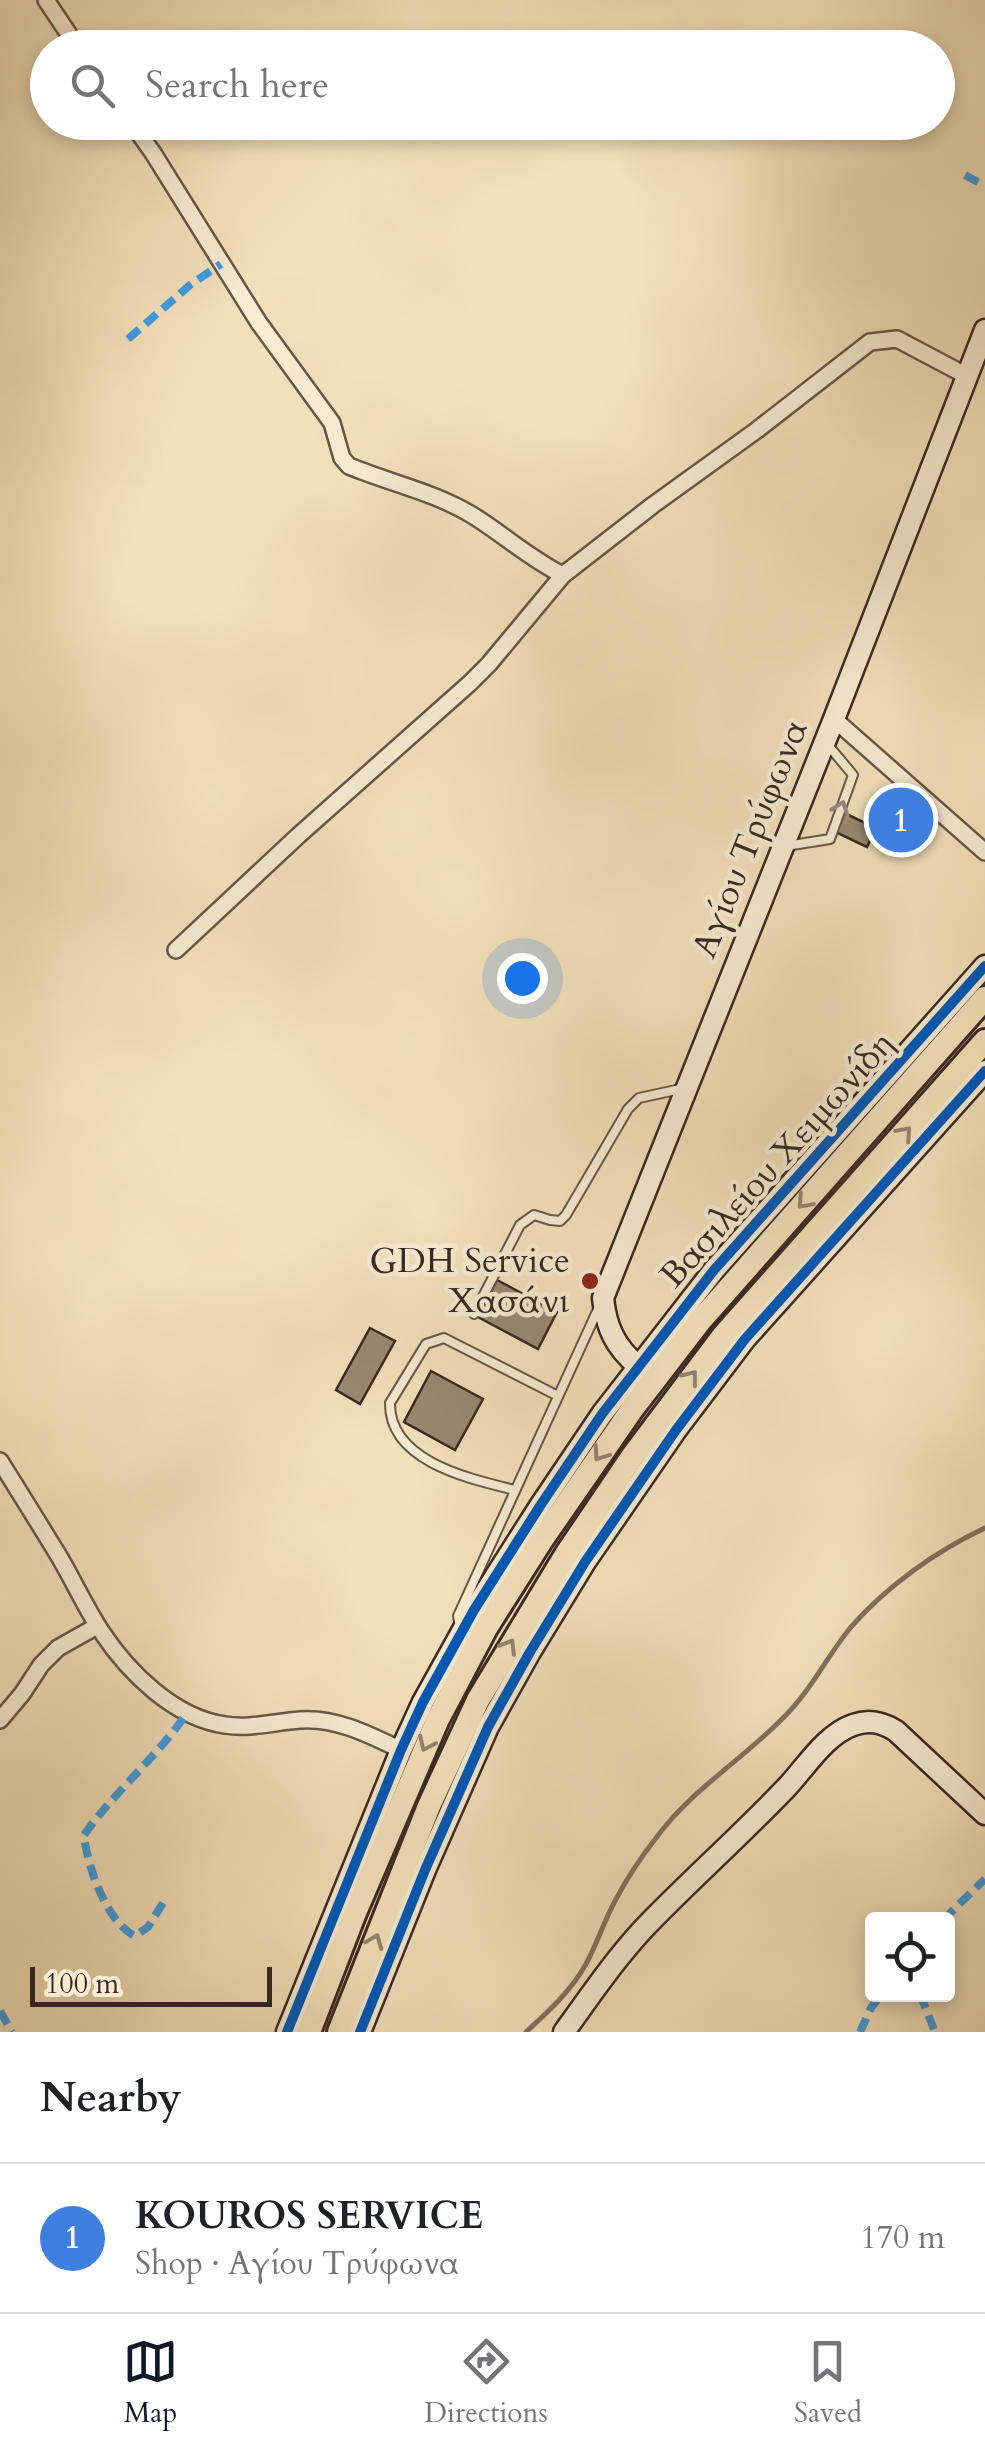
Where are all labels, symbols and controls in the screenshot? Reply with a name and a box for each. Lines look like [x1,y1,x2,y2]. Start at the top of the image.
search box [30,30,955,140]
icon: search [65,58,120,113]
text: Search here [145,59,329,111]
street label: Αγίου Τρύφωνα [681,713,819,965]
pin: 1 [868,782,934,858]
one-way arrow [829,800,850,817]
your location [497,953,548,1004]
street label: Βασιλείου Χειμωνίδη [649,1022,905,1298]
one-way arrow [894,1126,912,1144]
one-way arrow [798,1190,816,1209]
place label: GDH Service Χασάνι [370,1237,570,1325]
marker: GDH Service Χασάνι [579,1270,601,1292]
one-way arrow [679,1370,697,1388]
one-way arrow [594,1443,612,1462]
one-way arrow [497,1639,516,1657]
one-way arrow [419,1734,439,1752]
map controls [865,1912,955,2002]
button: locate [865,1912,955,2002]
one-way arrow [363,1933,383,1951]
scale bar [30,1962,272,2006]
text: 100 m [45,1965,119,2003]
text: Nearby [40,2069,182,2126]
text: KOUROS SERVICE [135,2190,483,2242]
text: 1 [64,2216,81,2260]
text: 170 m [860,2216,945,2260]
text: Shop · Αγίου Τρύφωνα [135,2242,459,2286]
tab: Map [123,2334,178,2432]
tab: Directions [424,2334,548,2432]
tab: Saved [794,2334,862,2432]

